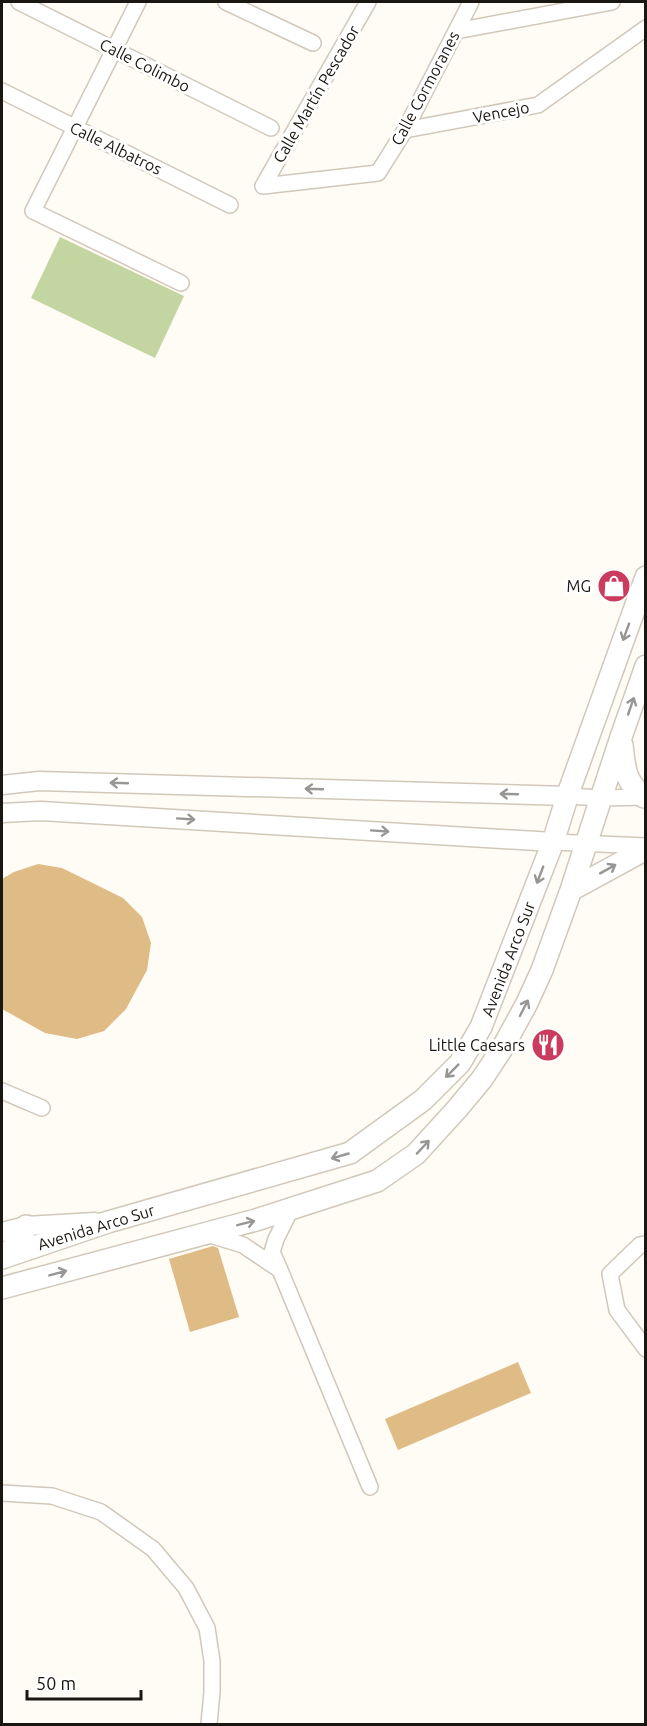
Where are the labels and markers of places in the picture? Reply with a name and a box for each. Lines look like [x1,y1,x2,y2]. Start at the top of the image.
shop icon: MG [596,568,632,604]
place label: MG [566,577,591,595]
restaurant icon: Little Caesars [530,1027,566,1063]
place label: Little Caesars [429,1036,525,1054]

